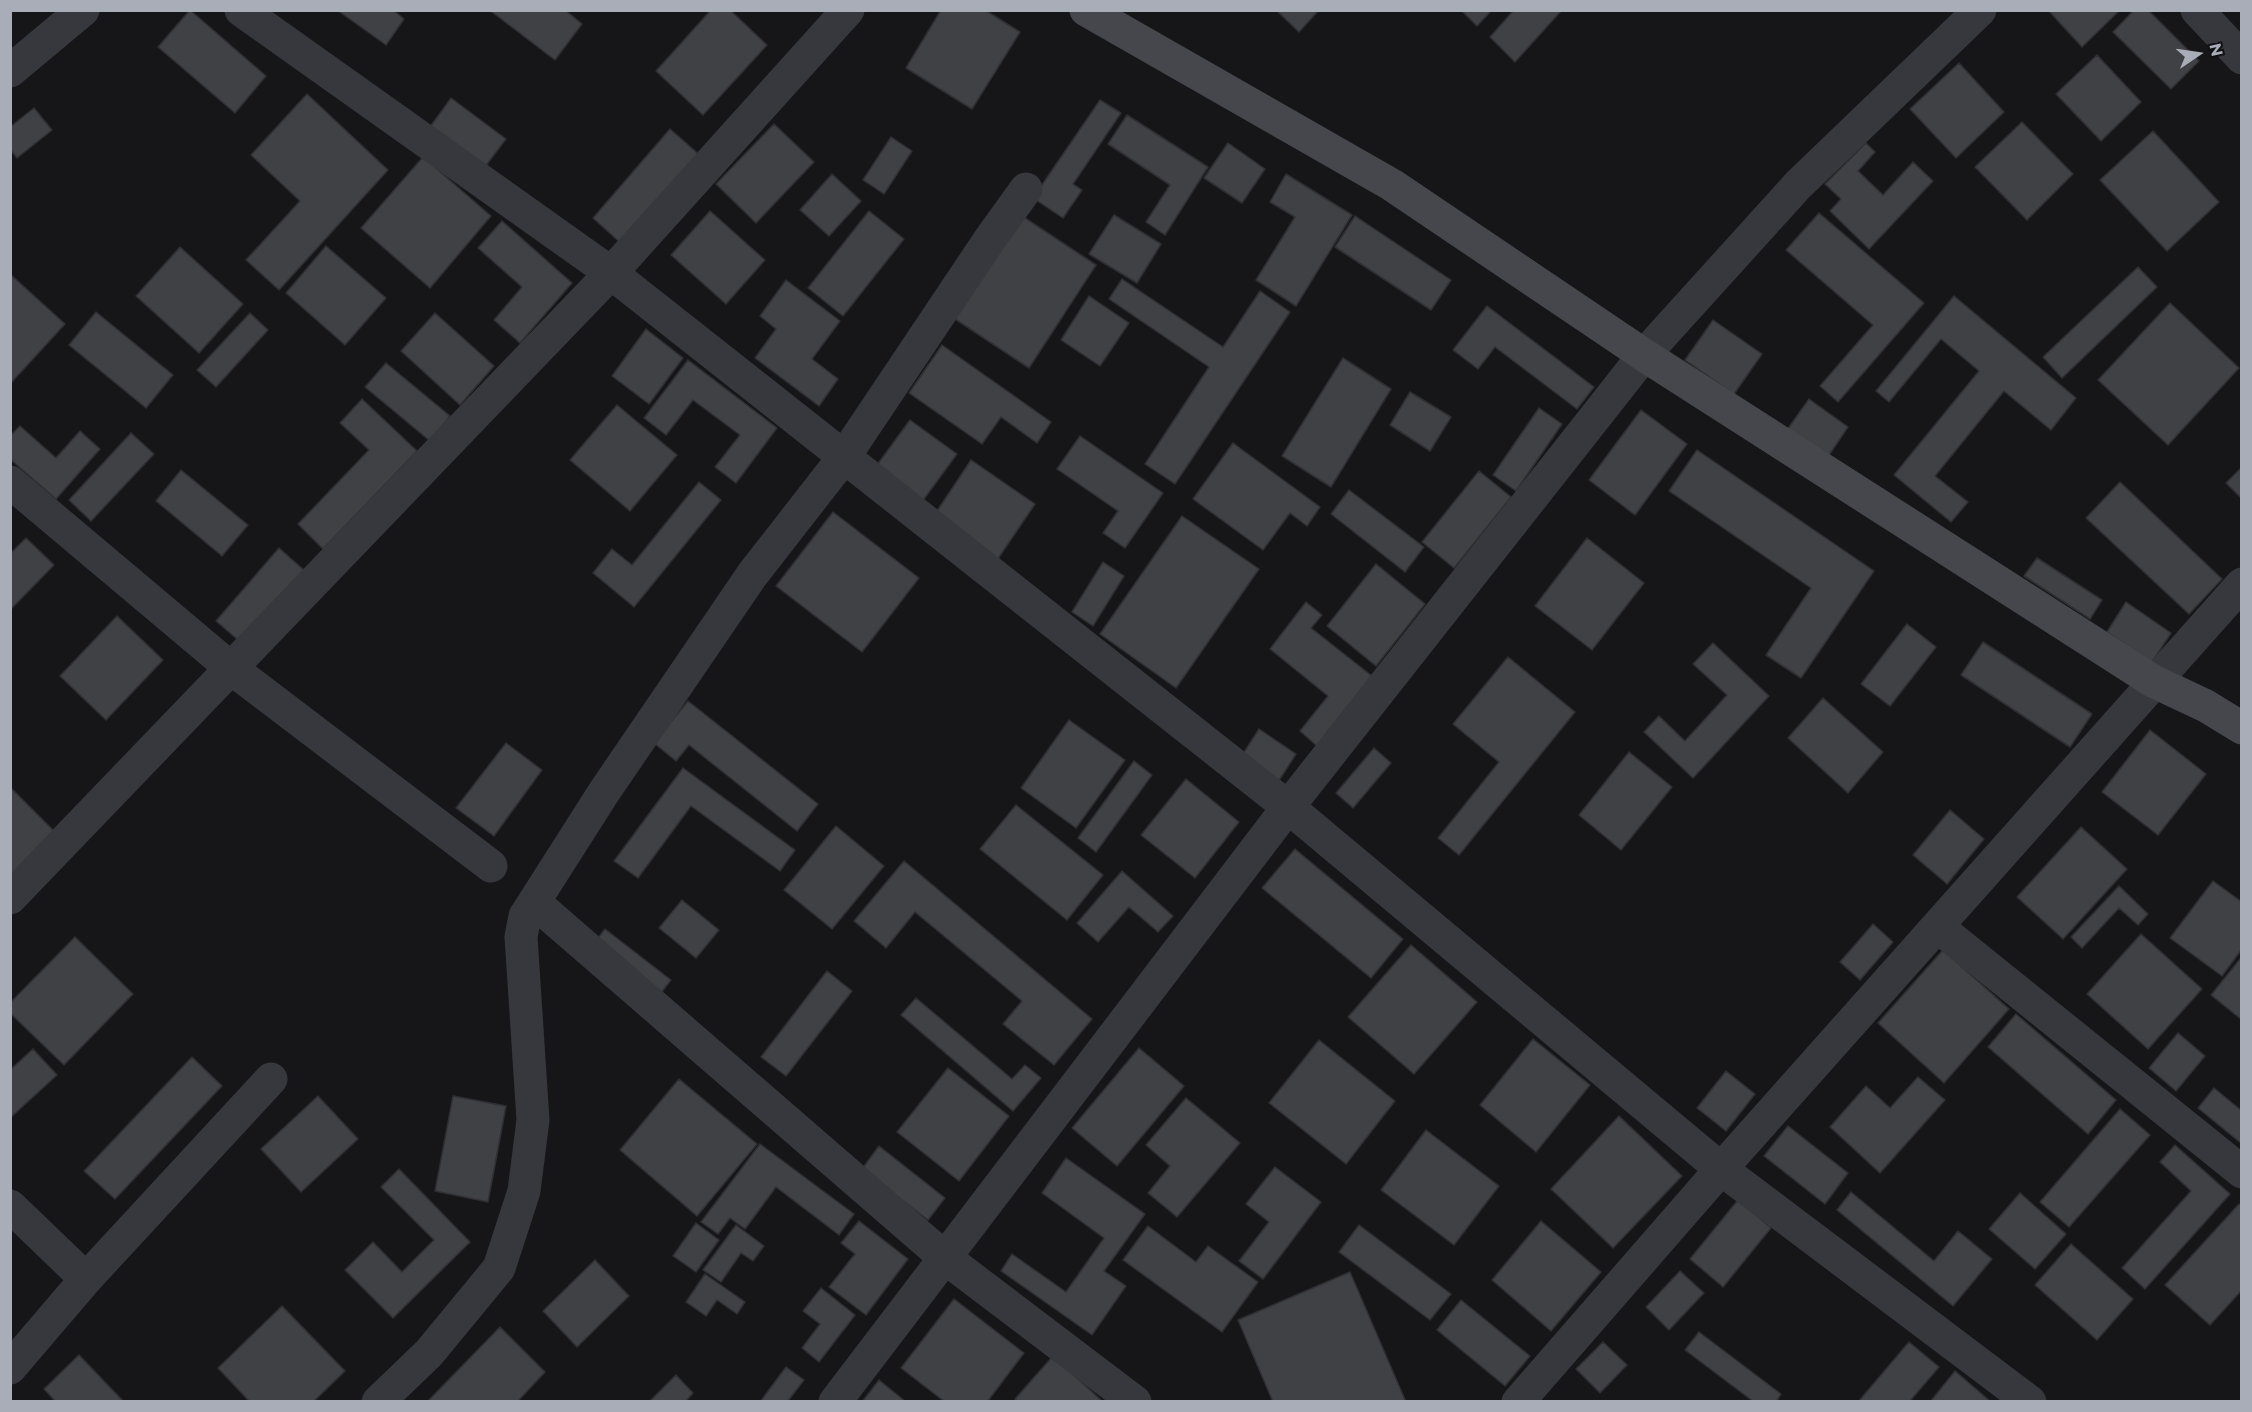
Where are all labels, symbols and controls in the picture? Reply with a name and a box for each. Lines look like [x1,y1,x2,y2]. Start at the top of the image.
north arrow [2168,24,2228,84]
text: N [2205,41,2227,58]

